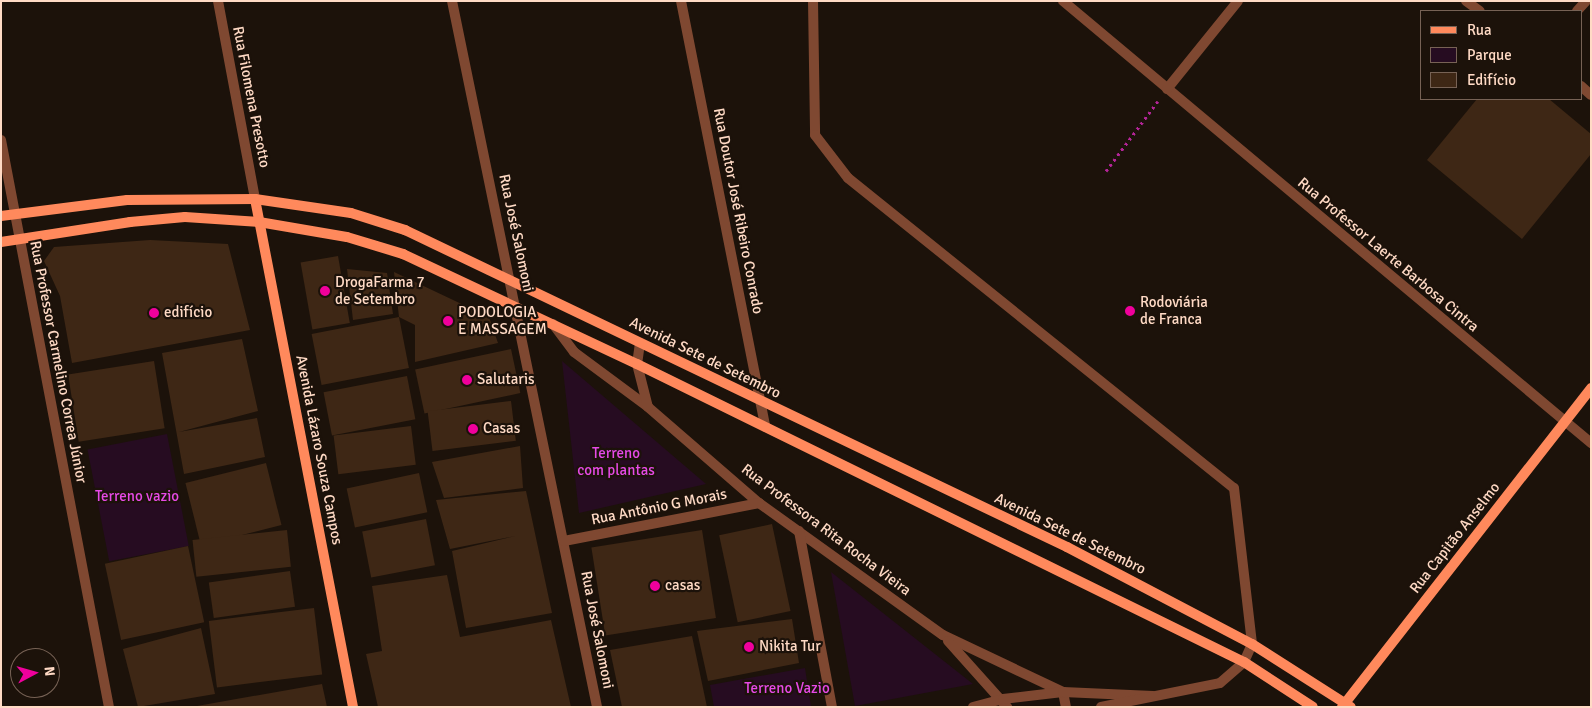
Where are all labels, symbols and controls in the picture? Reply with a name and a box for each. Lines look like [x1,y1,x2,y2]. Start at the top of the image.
legend [1420,10,1582,100]
text: Rua [1467,21,1492,39]
street label: Rua Filomena Presotto [228,25,274,169]
text: Parque [1467,46,1512,64]
text: Edifício [1467,71,1516,89]
street label: Rua Doutor José Ribeiro Conrado [709,106,767,316]
street label: Rua José Salomoni [495,173,537,293]
street label: Rua Professor Laerte Barbosa Cintra [1294,174,1482,336]
street label: Rua Professor Carmelino Correa Júnior [26,239,90,485]
place label: DrogaFarma 7 de Setembro [335,273,425,308]
marker: DrogaFarma 7 de Setembro [319,285,331,297]
place label: Rodoviária de Franca [1140,293,1208,328]
place label: PODOLOGIA E MASSAGEM [458,303,547,338]
place label: edifício [164,304,212,322]
marker: Rodoviária de Franca [1124,305,1136,317]
marker: edifício [148,307,160,319]
street label: Avenida Sete de Setembro [626,314,784,402]
marker: PODOLOGIA E MASSAGEM [442,315,454,327]
street label: Avenida Lázaro Souza Campos [292,354,346,546]
place label: Salutaris [477,371,535,389]
marker: Salutaris [461,374,473,386]
place label: Casas [483,420,520,438]
marker: Casas [467,423,479,435]
park label: Terreno com plantas [577,444,655,479]
street label: Rua Professora Rita Rocha Vieira [738,460,914,600]
street label: Rua Capitão Anselmo [1406,479,1504,597]
street label: Rua Antônio G Morais [590,485,728,529]
park label: Terreno vazio [95,488,179,506]
street label: Avenida Sete de Setembro [991,490,1149,578]
street label: Rua José Salomoni [577,570,617,690]
place label: casas [665,577,700,595]
marker: casas [649,580,661,592]
place label: Nikita Tur [759,638,821,656]
marker: Nikita Tur [743,641,755,653]
north arrow [10,648,60,698]
text: N [40,666,58,677]
park label: Terreno Vazio [744,680,830,698]

